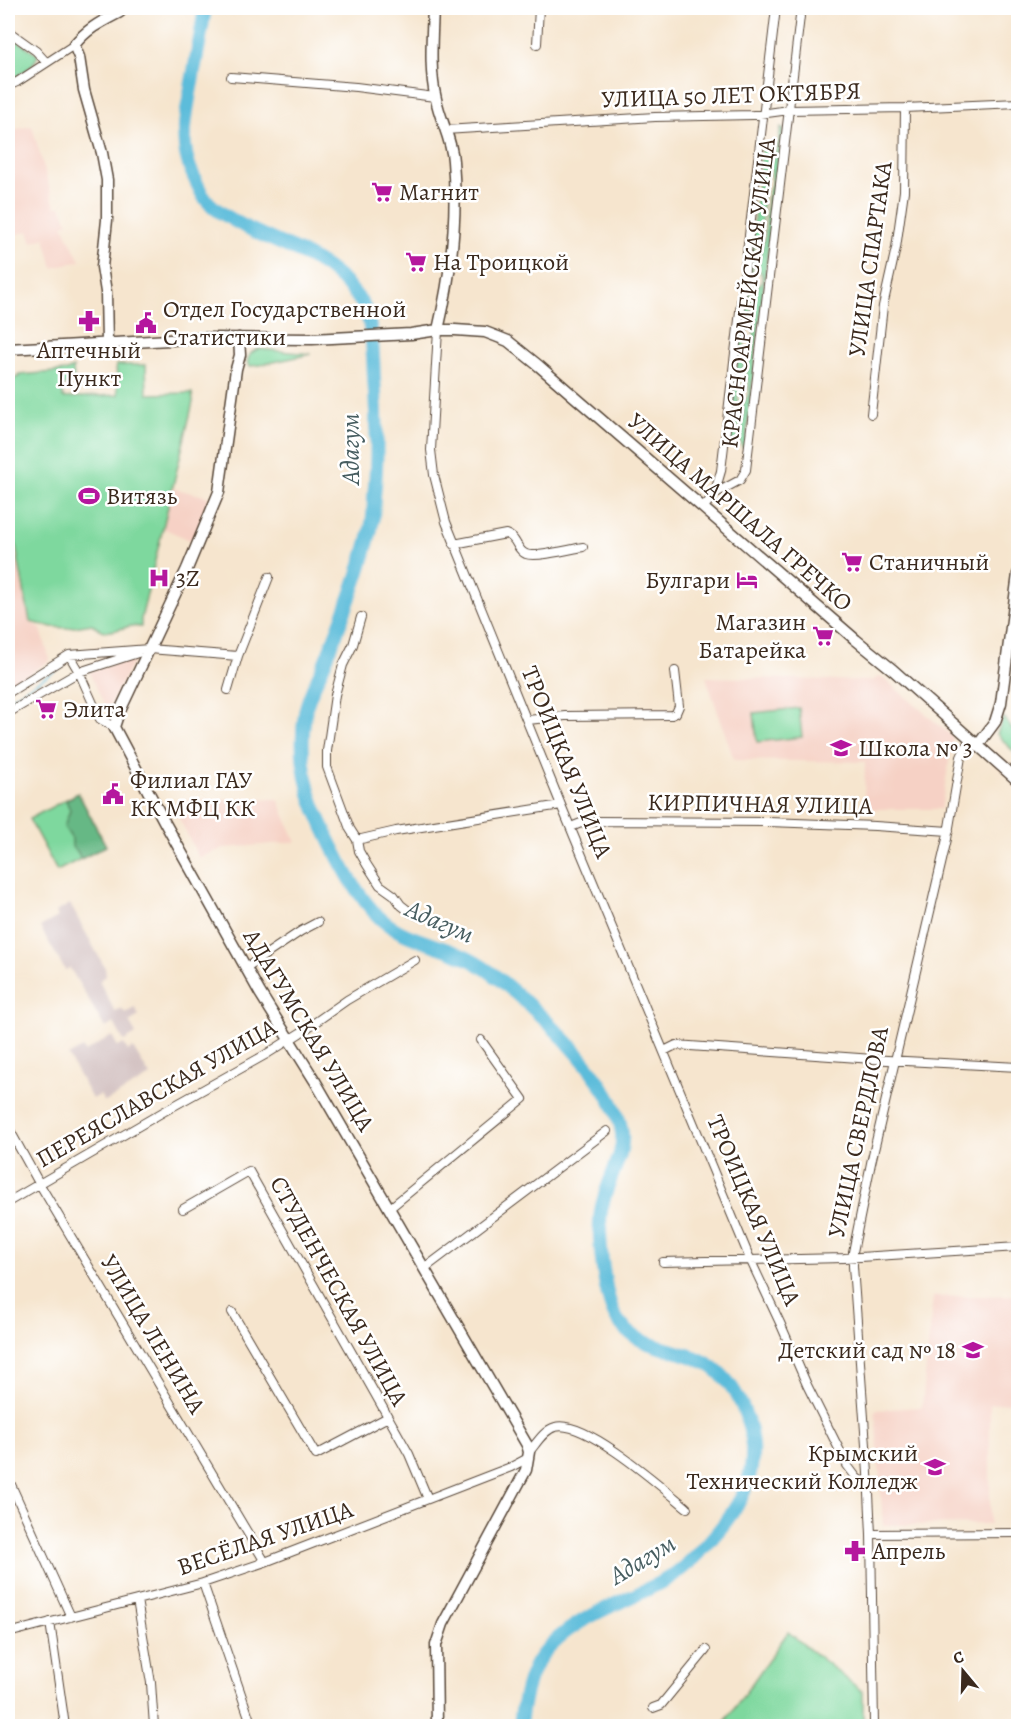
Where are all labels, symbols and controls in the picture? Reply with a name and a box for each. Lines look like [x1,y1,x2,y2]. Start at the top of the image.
street label: УЛИЦА 50 ЛЕТ ОКТЯБРЯ [601,74,861,116]
street label: КРАСНОАРМЕЙСКАЯ УЛИЦА [713,135,783,450]
street label: УЛИЦА СПАРТАКА [840,158,900,359]
place label: Магнит [399,176,479,208]
supermarket icon: Магнит [370,180,394,204]
place label: На Троицкой [433,246,569,278]
supermarket icon: На Троицкой [404,250,428,274]
place label: Отдел Государственной Статистики [163,293,406,353]
pharmacy icon: Аптечный Пункт [77,309,101,333]
public building icon: Отдел Государственной Статистики [134,311,158,335]
place label: Аптечный Пункт [36,334,141,394]
street label: УЛИЦА МАРШАЛА ГРЕЧКО [621,405,859,619]
water label: Адагум [333,413,368,487]
place label: Витязь [106,480,178,512]
sports icon: Витязь [77,484,101,508]
place label: Станичный [869,546,989,578]
supermarket icon: Станичный [840,550,864,574]
place label: 3Z [176,562,200,594]
place label: Булгари [645,564,730,596]
hospital icon: 3Z [147,566,171,590]
hotel icon: Булгари [735,568,759,592]
place label: Магазин Батарейка [698,606,806,666]
supermarket icon: Магазин Батарейка [811,624,835,648]
street label: ТРОИЦКАЯ УЛИЦА [514,661,620,864]
place label: Элита [63,693,126,725]
supermarket icon: Элита [34,697,58,721]
place label: Школа № 3 [858,732,973,764]
school or university icon: Школа № 3 [829,736,853,760]
place label: Филиал ГАУ КК МФЦ КК [130,764,256,824]
public building icon: Филиал ГАУ КК МФЦ КК [101,782,125,806]
street label: КИРПИЧНАЯ УЛИЦА [647,786,874,822]
water label: Адагум [398,890,480,952]
street label: АДАГУМСКАЯ УЛИЦА [235,922,383,1138]
street label: ПЕРЕЯСЛАВСКАЯ УЛИЦА [30,1010,283,1175]
street label: УЛИЦА СВЕРДЛОВА [820,1023,896,1241]
street label: ТРОИЦКАЯ УЛИЦА [699,1110,809,1311]
street label: СТУДЕНЧЕСКАЯ УЛИЦА [263,1170,416,1412]
street label: УЛИЦА ЛЕНИНА [93,1248,214,1420]
place label: Детский сад № 18 [778,1334,956,1366]
school or university icon: Детский сад № 18 [961,1338,985,1362]
place label: Крымский Технический Колледж [687,1437,918,1497]
school or university icon: Крымский Технический Колледж [923,1455,947,1479]
street label: ВЕСЁЛАЯ УЛИЦА [173,1493,358,1583]
water label: Адагум [601,1526,682,1594]
place label: Апрель [871,1535,946,1567]
pharmacy icon: Апрель [843,1539,867,1563]
north arrow [933,1641,993,1701]
text: С [950,1646,967,1670]

